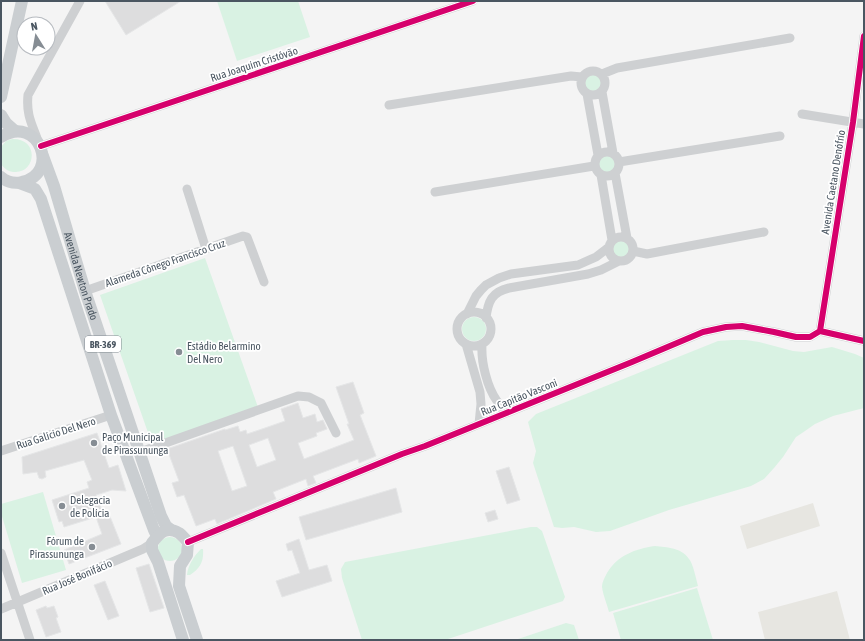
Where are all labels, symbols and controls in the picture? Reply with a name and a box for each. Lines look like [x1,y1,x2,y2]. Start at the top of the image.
north arrow [16,16,56,56]
text: N [30,20,38,33]
street label: Rua Joaquim Cristóvão [209,44,299,84]
street label: Avenida Caetano Denófrio [819,129,847,235]
street label: Avenida Newton Prado [62,231,100,322]
street label: Alameda Cônego Francisco Cruz [103,237,227,289]
road number: BR-369 [85,336,121,352]
place label: Estádio Belarmino Del Nero [187,340,261,365]
marker: Estádio Belarmino Del Nero [174,347,184,357]
street label: Rua Capitão Vasconi [479,376,559,418]
street label: Rua Galício Del Nero [15,415,97,451]
place label: Paço Municipal de Pirassununga [102,431,168,456]
marker: Paço Municipal de Pirassununga [89,438,99,448]
place label: Delegacia de Polícia [70,494,110,519]
marker: Delegacia de Polícia [57,501,67,511]
place label: Fórum de Pirassununga [29,535,84,560]
marker: Fórum de Pirassununga [87,542,97,552]
street label: Rua José Bonifácio [40,557,114,597]

